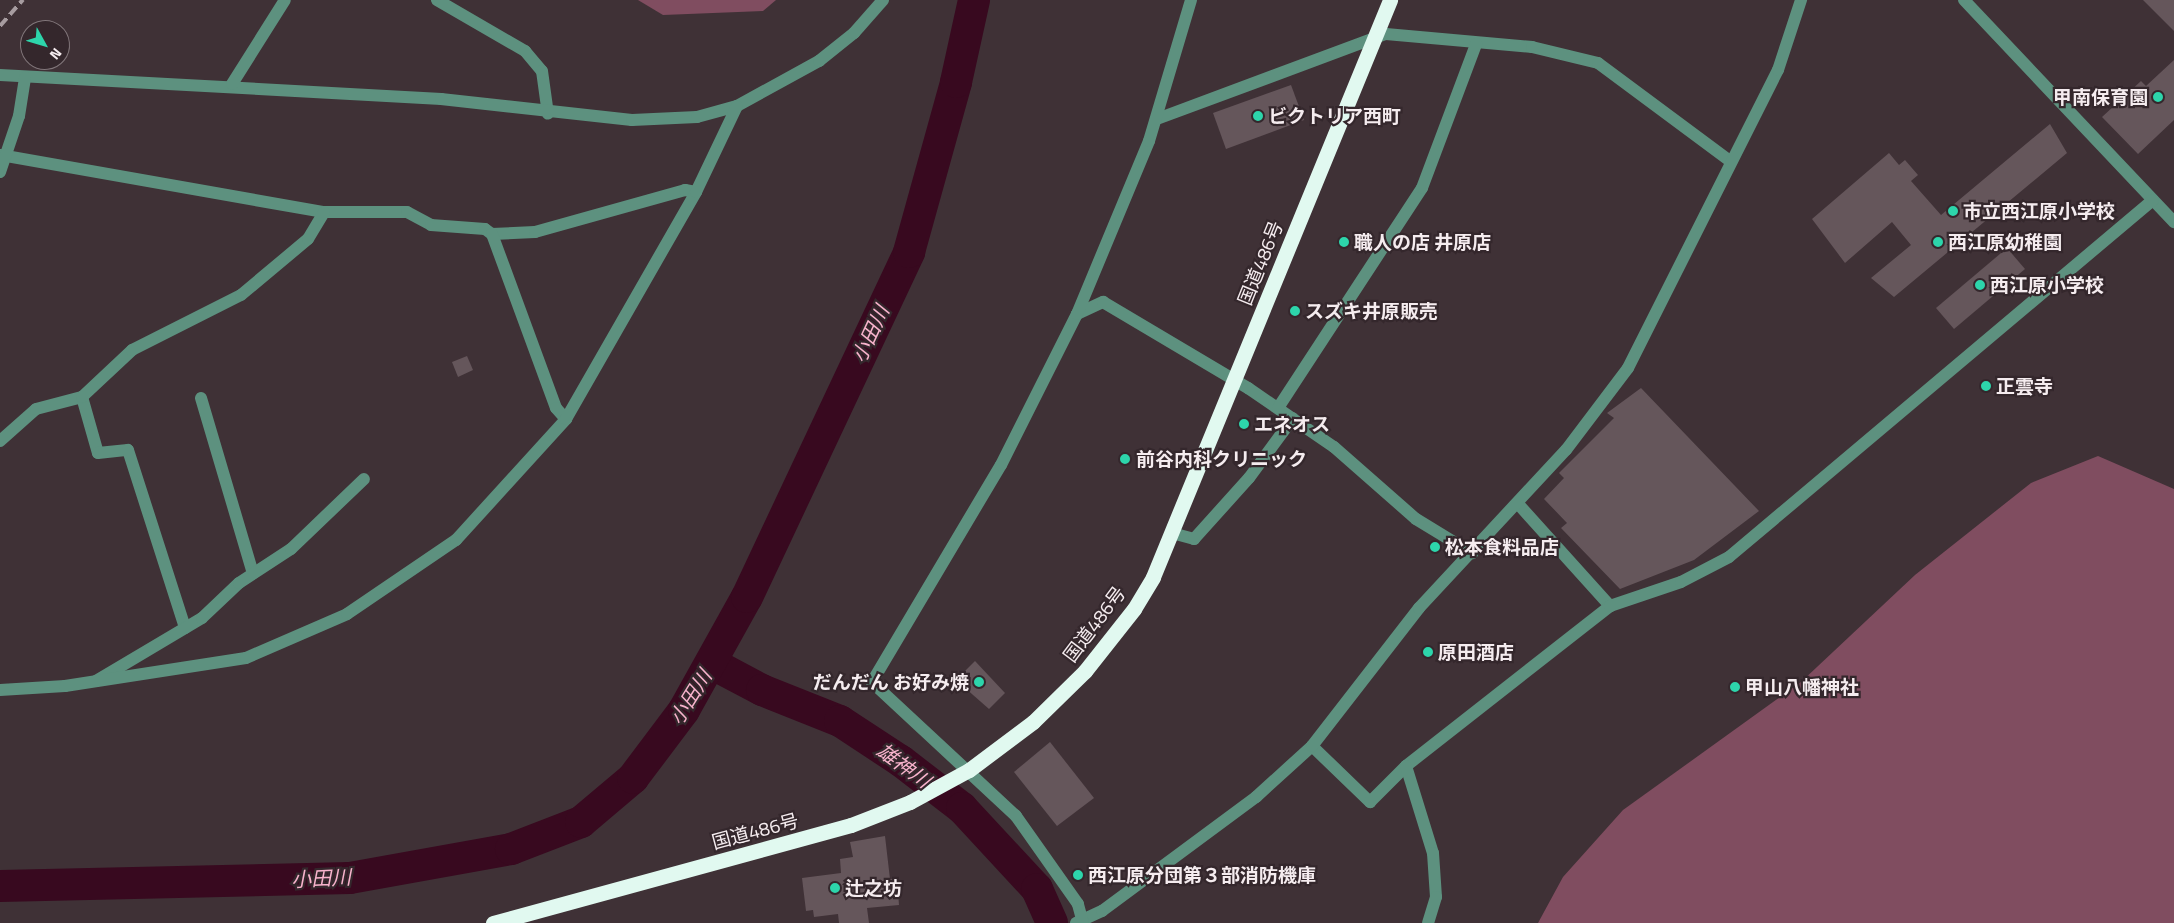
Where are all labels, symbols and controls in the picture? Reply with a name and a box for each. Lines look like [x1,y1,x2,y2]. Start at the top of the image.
north arrow [20,20,70,70]
text: N [45,44,67,64]
place label: 甲南保育園 [2053,86,2148,108]
marker: 甲南保育園 [2152,91,2164,103]
place label: ビクトリア西町 [1268,105,1401,127]
marker: ビクトリア西町 [1252,110,1264,122]
place label: 市立西江原小学校 [1963,200,2115,222]
marker: 市立西江原小学校 [1947,205,1959,217]
street label: 国道486号 [1233,218,1287,308]
place label: 職人の店 井原店 [1354,231,1491,253]
place label: 西江原幼稚園 [1948,231,2062,253]
marker: 職人の店 井原店 [1338,236,1350,248]
marker: 西江原幼稚園 [1932,236,1944,248]
place label: 西江原小学校 [1990,274,2104,296]
marker: 西江原小学校 [1974,279,1986,291]
place label: スズキ井原販売 [1305,300,1438,322]
water label: 小田川 [846,302,894,366]
marker: スズキ井原販売 [1289,305,1301,317]
place label: 正雲寺 [1996,375,2053,397]
marker: 正雲寺 [1980,380,1992,392]
place label: エネオス [1254,413,1330,435]
marker: エネオス [1238,418,1250,430]
place label: 前谷内科クリニック [1136,448,1307,470]
marker: 前谷内科クリニック [1118,452,1132,466]
place label: 松本食料品店 [1445,536,1559,558]
marker: 松本食料品店 [1429,541,1441,553]
street label: 国道486号 [1058,582,1130,666]
place label: 原田酒店 [1438,641,1514,663]
marker: 原田酒店 [1422,646,1434,658]
water label: 小田川 [664,665,716,729]
place label: だんだん お好み焼 [813,671,969,693]
marker: だんだん お好み焼 [973,676,985,688]
place label: 甲山八幡神社 [1745,676,1859,698]
marker: 甲山八幡神社 [1729,681,1741,693]
water label: 雄神川 [873,738,935,792]
street label: 国道486号 [709,808,801,854]
water label: 小田川 [290,864,352,892]
place label: 西江原分団第３部消防機庫 [1088,864,1316,886]
marker: 西江原分団第３部消防機庫 [1072,869,1084,881]
place label: 辻之坊 [845,877,902,899]
marker: 辻之坊 [829,882,841,894]

